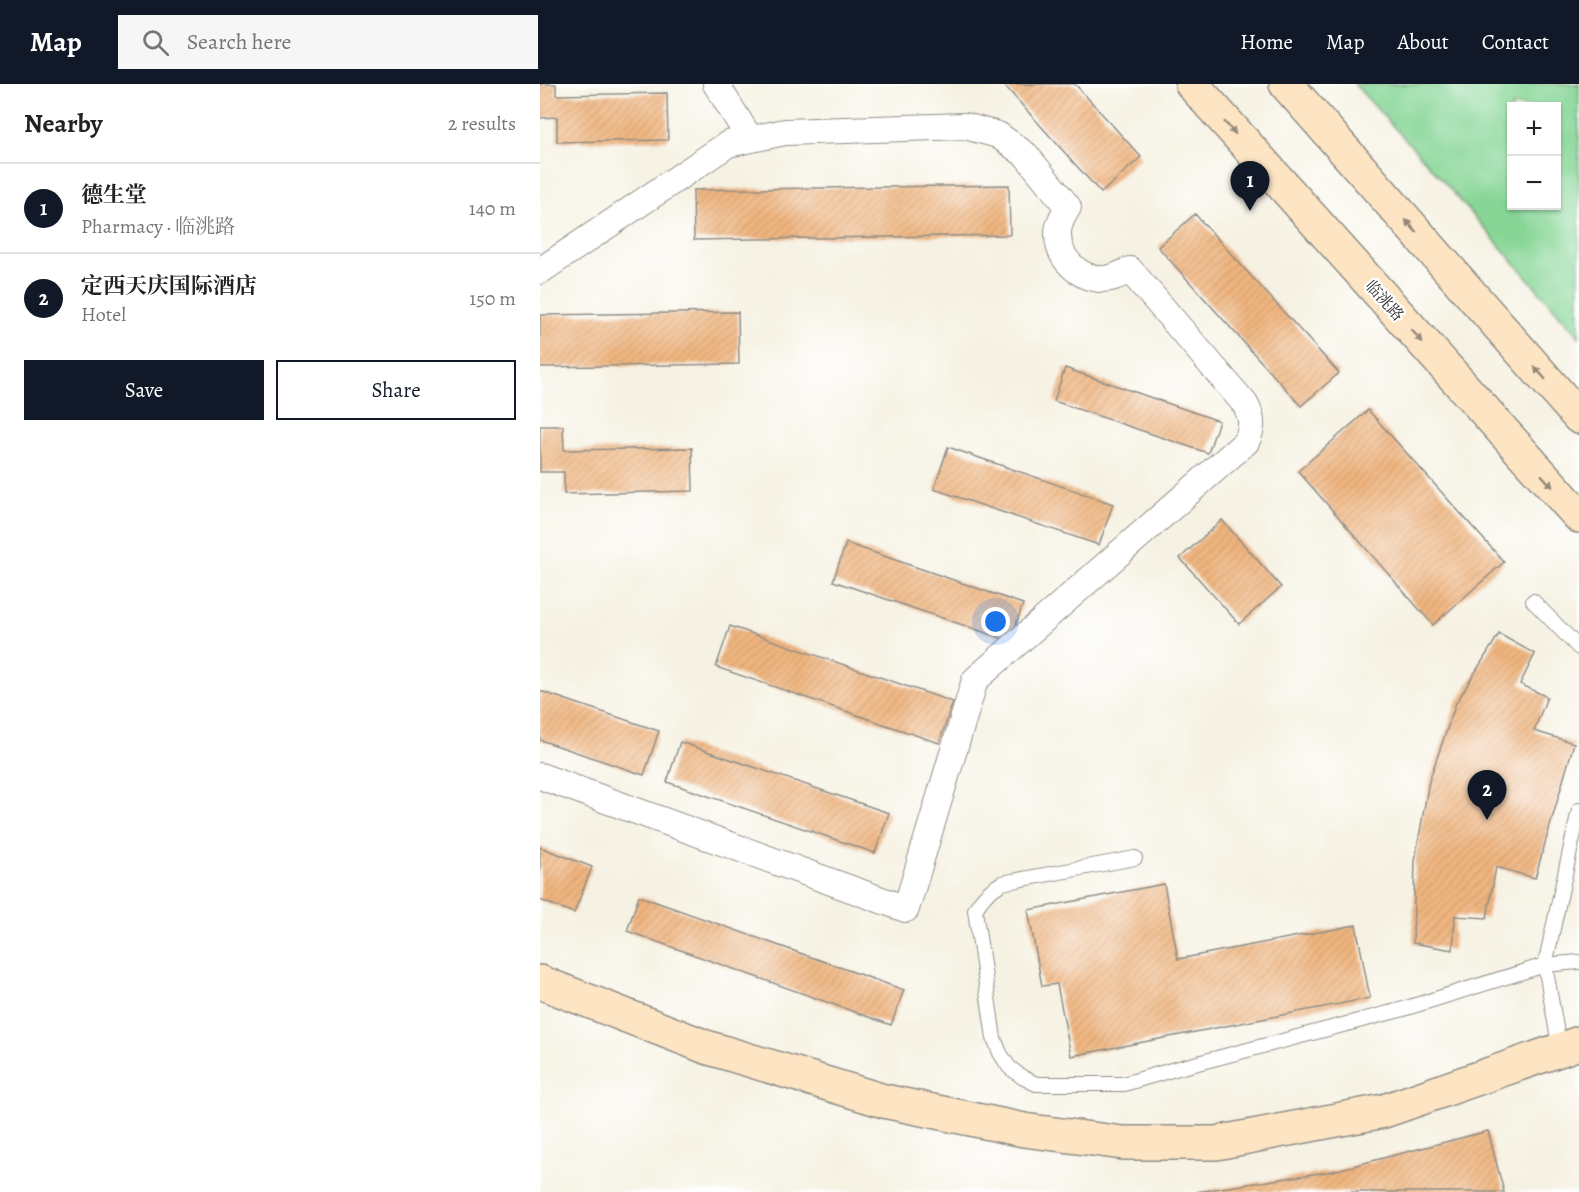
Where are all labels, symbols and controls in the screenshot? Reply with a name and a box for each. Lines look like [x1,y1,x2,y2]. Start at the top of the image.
search box [118,15,538,69]
text: Map [30,23,82,61]
icon: search [139,26,172,59]
text: Search here [187,27,291,57]
text: Home [1240,28,1293,56]
text: Map [1326,28,1364,56]
text: About [1397,28,1449,56]
text: Contact [1482,28,1549,56]
map controls [1507,102,1561,210]
button: + [1507,102,1561,156]
text: Nearby [24,106,103,141]
text: 2 results [448,110,516,137]
one-way arrow [1223,120,1236,135]
button: − [1507,156,1561,210]
pin: 1 [1230,162,1270,211]
text: 德生堂 [81,180,147,210]
text: 1 [40,195,47,222]
text: 140 m [469,195,516,222]
text: Pharmacy · 临洮路 [81,213,235,240]
one-way arrow [1404,219,1418,234]
text: 定西天庆国际酒店 [81,271,257,301]
street label: 临洮路 [1360,275,1408,326]
text: 2 [39,285,48,312]
text: 150 m [469,285,516,312]
text: Hotel [81,301,126,328]
one-way arrow [1410,328,1424,343]
button: Save [24,360,264,420]
button: Share [276,360,516,420]
one-way arrow [1534,366,1547,381]
one-way arrow [1540,473,1554,488]
your location [981,607,1010,636]
pin: 2 [1468,770,1506,820]

